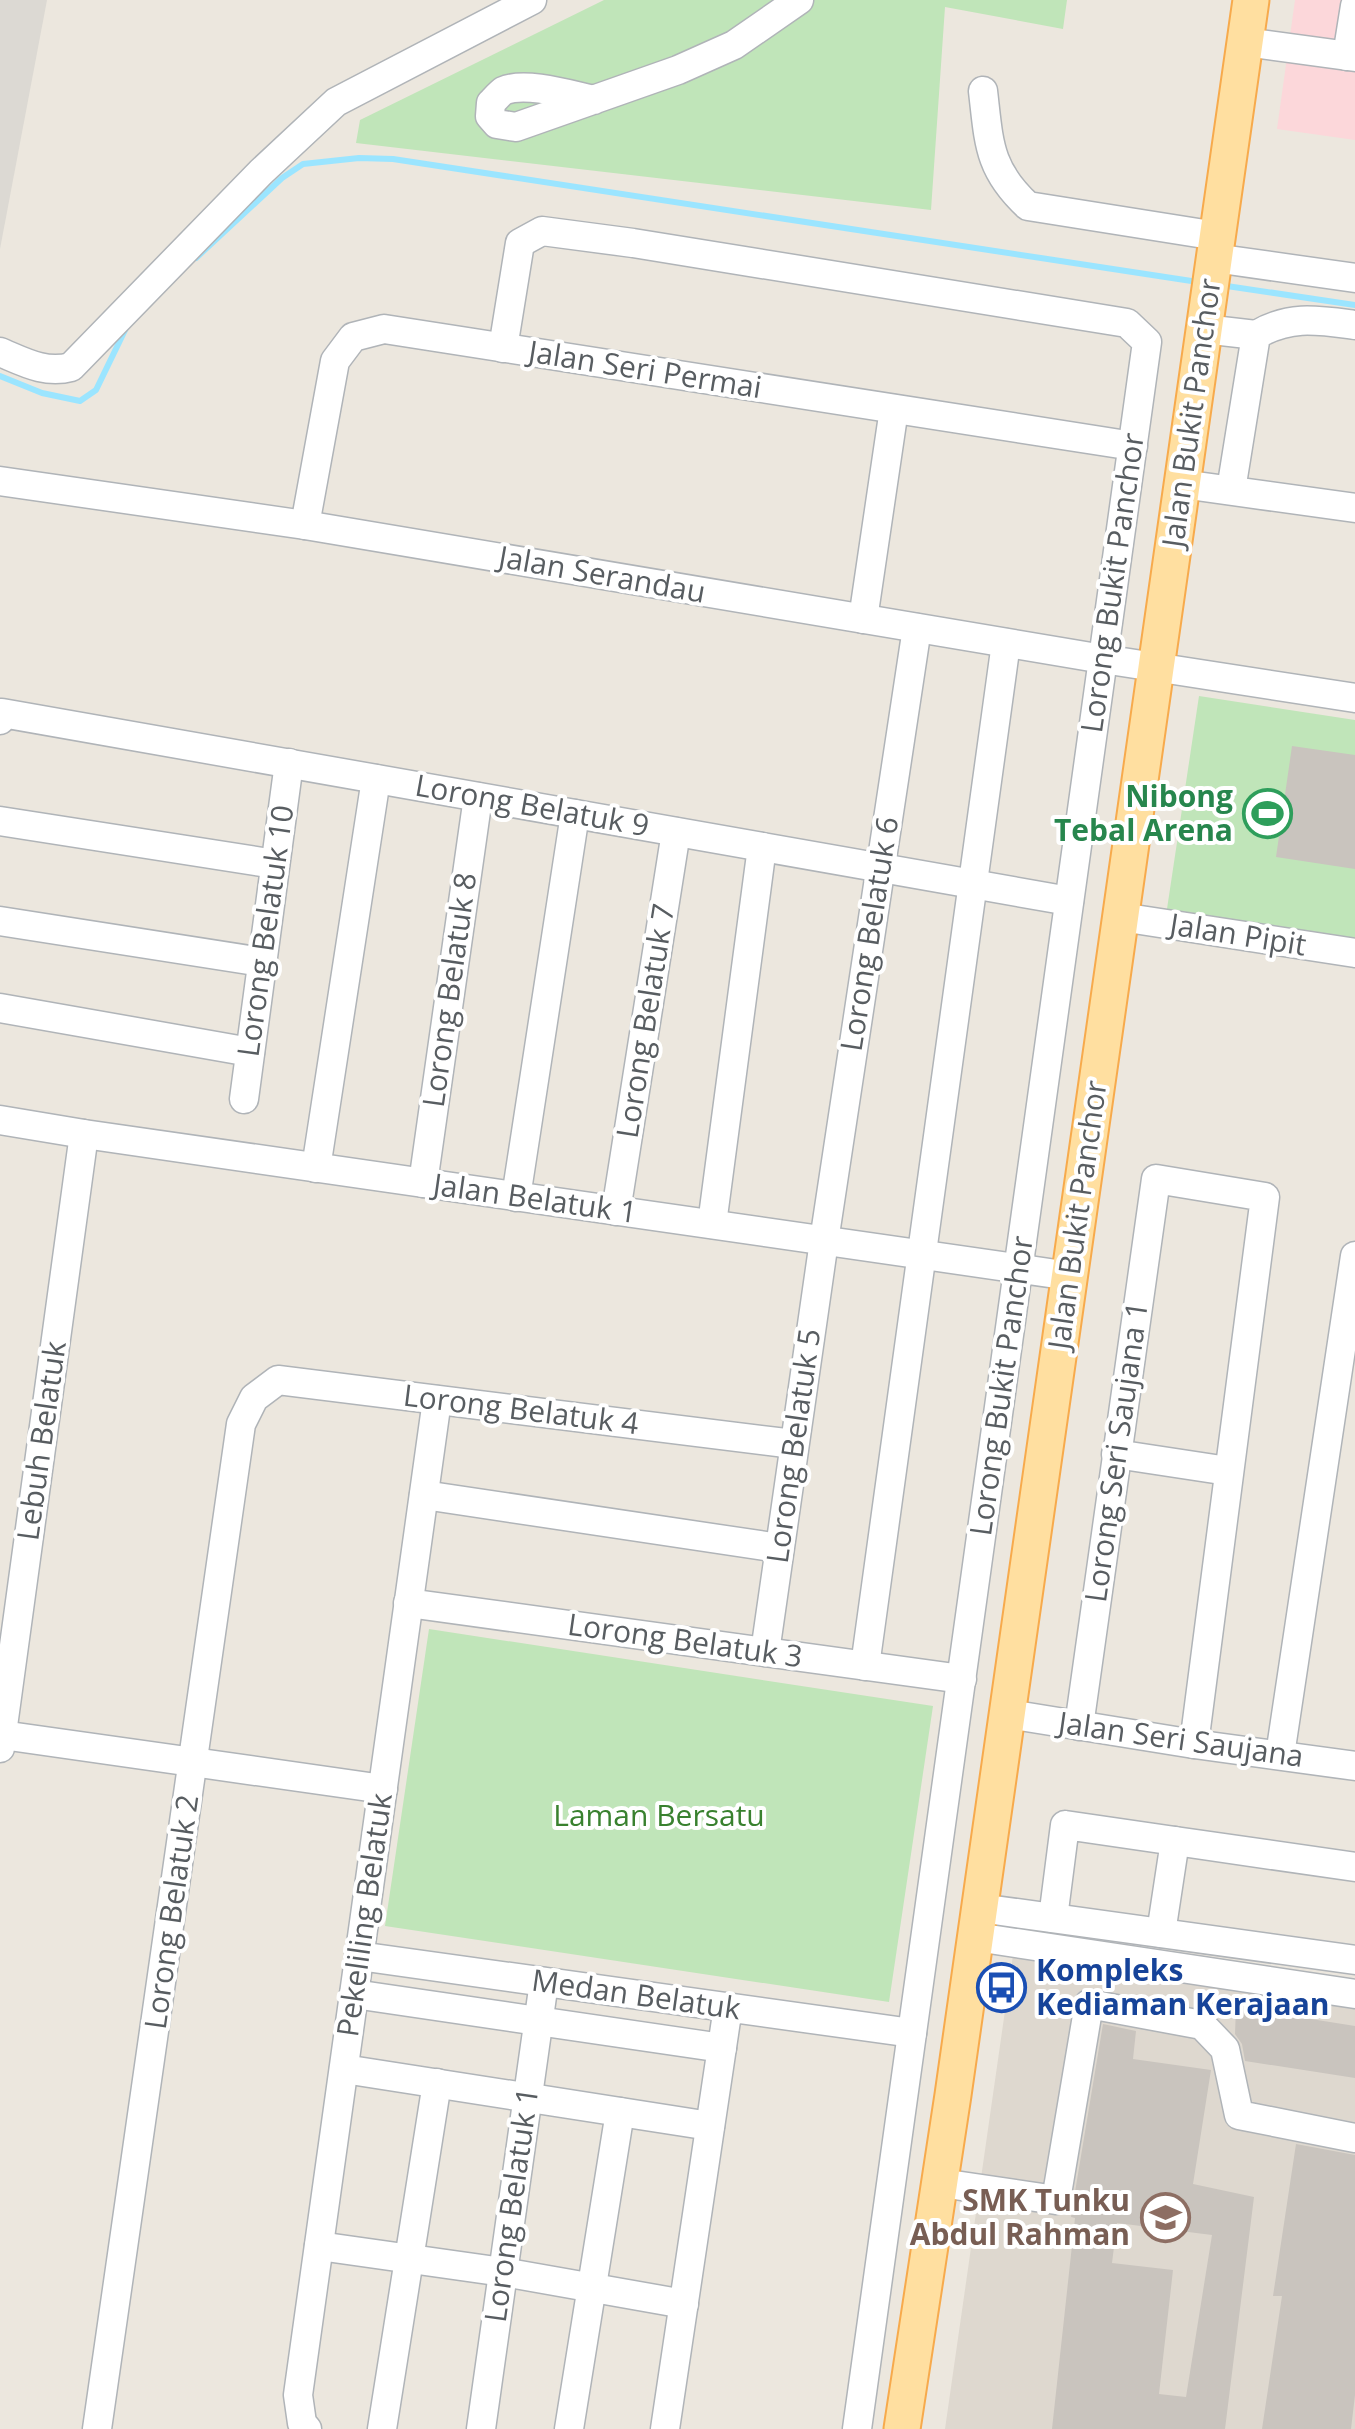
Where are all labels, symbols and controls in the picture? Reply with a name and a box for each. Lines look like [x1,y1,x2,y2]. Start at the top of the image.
street label: Jalan Bukit Panchor [1151,276,1230,553]
street label: Jalan Seri Permai [523,329,765,407]
street label: Lorong Bukit Panchor [1070,430,1153,735]
street label: Jalan Serandau [493,535,709,612]
street label: Lorong Belatuk 9 [412,764,652,845]
place label: Nibong Tebal Arena [1054,775,1233,850]
sports icon: Nibong Tebal Arena [1242,788,1294,840]
street label: Lorong Belatuk 10 [227,802,302,1059]
street label: Lorong Belatuk 6 [830,814,907,1054]
street label: Lorong Belatuk 8 [412,870,485,1110]
street label: Lorong Belatuk 7 [606,901,683,1141]
street label: Jalan Pipit [1164,902,1309,965]
street label: Jalan Bukit Panchor [1037,1078,1116,1355]
street label: Jalan Belatuk 1 [428,1163,640,1232]
street label: Lorong Bukit Panchor [959,1233,1042,1538]
street label: Lorong Seri Saujana 1 [1074,1299,1157,1605]
street label: Lorong Belatuk 5 [756,1326,829,1566]
street label: Lebuh Belatuk [6,1338,75,1543]
street label: Lorong Belatuk 4 [401,1374,641,1443]
street label: Lorong Belatuk 3 [565,1603,805,1676]
street label: Jalan Seri Saujana [1053,1701,1306,1776]
street label: Pekeliling Belatuk [326,1790,401,2039]
street label: Lorong Belatuk 2 [134,1792,207,2032]
park label: Laman Bersatu [553,1794,765,1835]
place label: Kompleks Kediaman Kerajaan [1036,1949,1330,2024]
street label: Medan Belatuk [529,1959,743,2028]
bus stop icon: Kompleks Kediaman Kerajaan [975,1962,1027,2014]
street label: Lorong Belatuk 1 [474,2085,547,2325]
place label: SMK Tunku Abdul Rahman [910,2179,1130,2254]
school or university icon: SMK Tunku Abdul Rahman [1139,2192,1191,2244]

